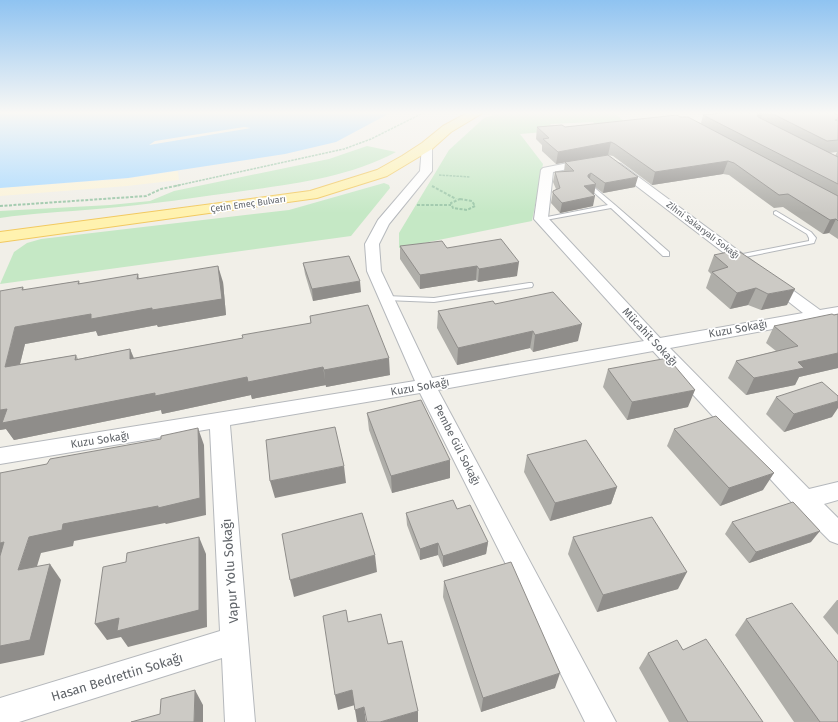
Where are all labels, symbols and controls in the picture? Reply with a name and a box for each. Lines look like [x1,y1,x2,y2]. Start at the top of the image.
street label: Çetin Emeç Bulvarı [210,194,286,215]
street label: Zihni Sakaryalı Sokağı [665,199,741,261]
street label: Mücahit Sokağı [620,305,680,369]
street label: Kuzu Sokağı [708,317,768,341]
street label: Kuzu Sokağı [390,375,450,399]
street label: Pembe Gül Sokağı [431,402,483,488]
street label: Kuzu Sokağı [70,429,130,451]
street label: Vapur Yolu Sokağı [219,518,241,624]
street label: Hasan Bedrettin Sokağı [49,650,185,704]

